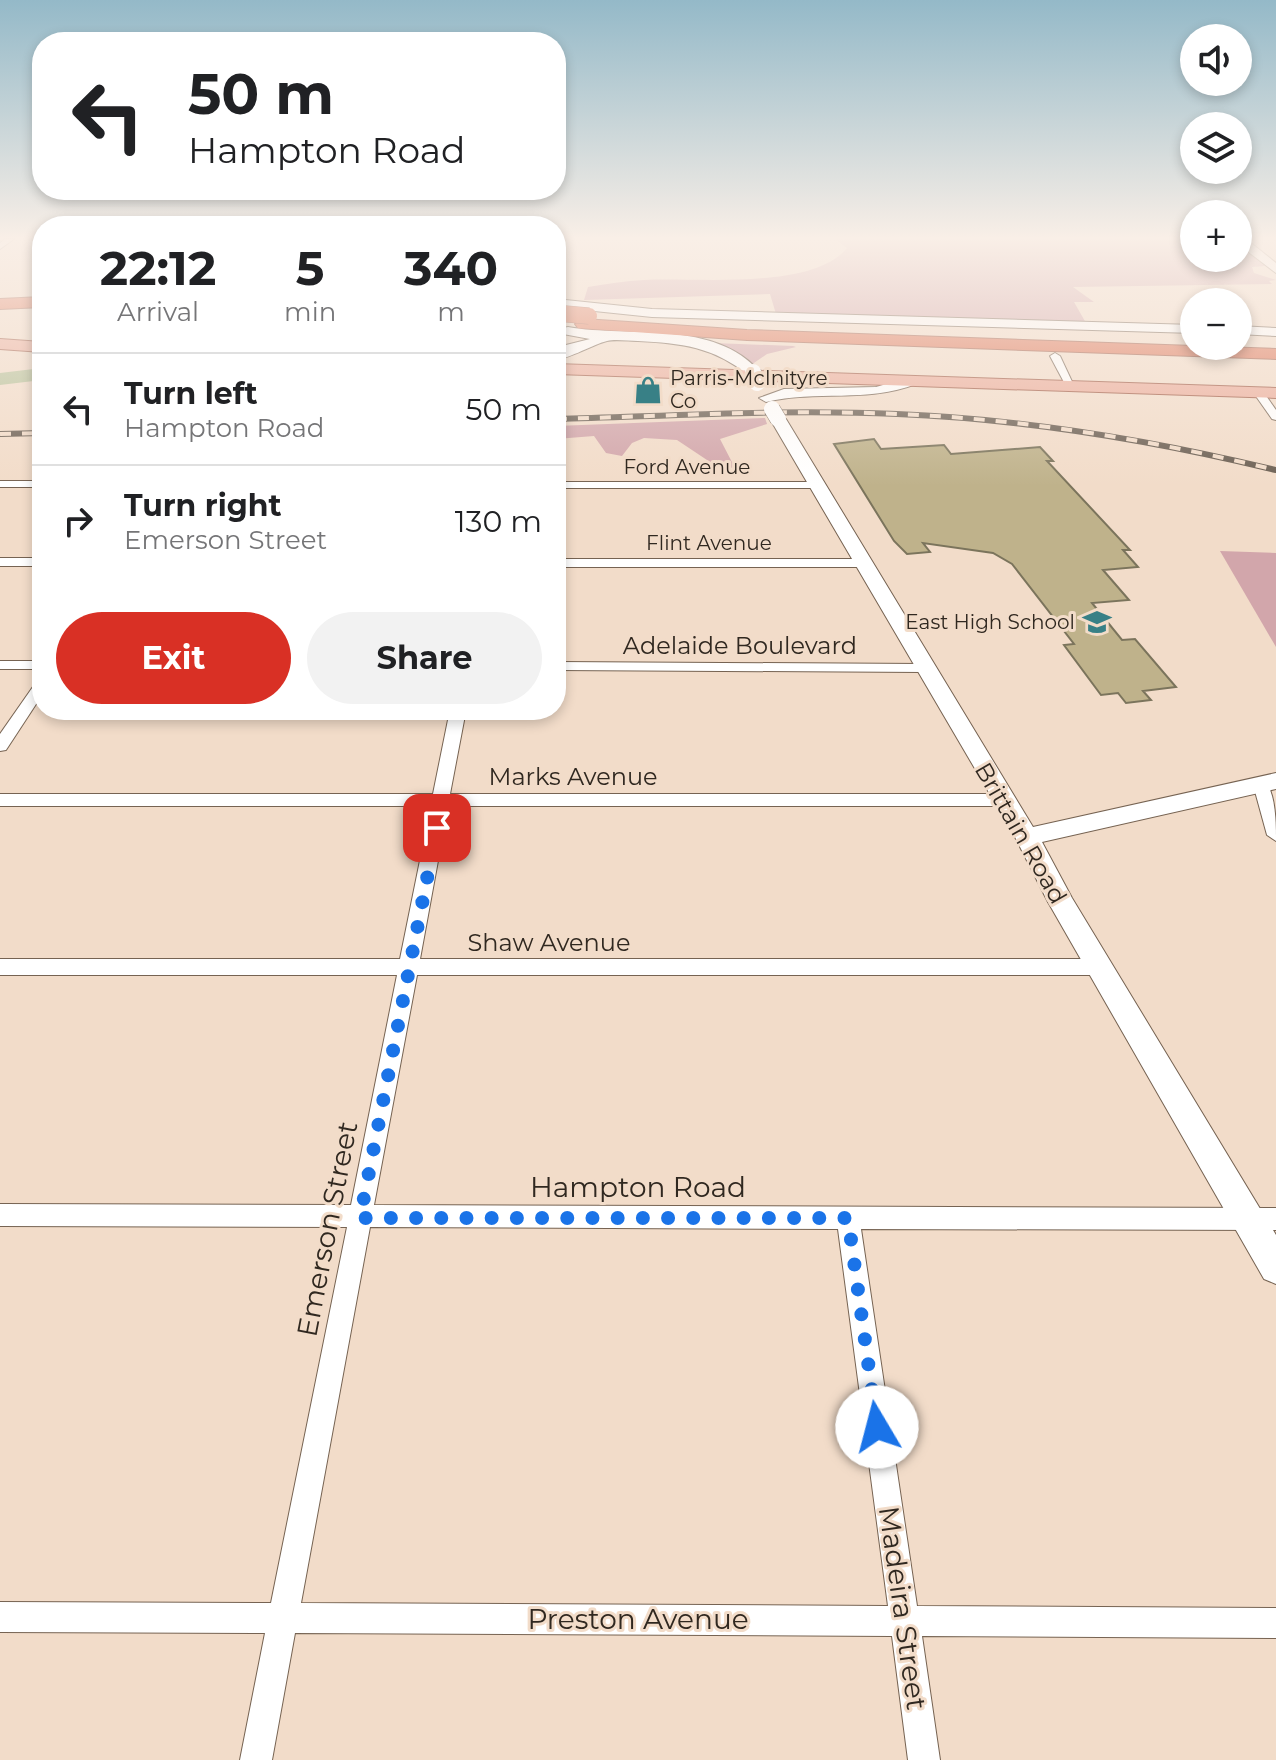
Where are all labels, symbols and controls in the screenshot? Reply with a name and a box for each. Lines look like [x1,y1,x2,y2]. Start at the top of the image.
map controls [1180,24,1252,360]
button: sound [1180,24,1252,96]
text: 50 m [188,60,334,128]
icon: left [56,64,160,168]
button: layers [1180,112,1252,184]
text: Hampton Road [188,128,466,172]
button: + [1180,200,1252,272]
text: 22:12 [100,239,216,297]
text: 5 [296,239,324,297]
text: 340 [404,239,498,297]
button: − [1180,288,1252,360]
text: Arrival [117,296,199,328]
text: min [284,296,336,328]
text: m [437,296,465,328]
place label: Parris-McInityre Co [670,366,828,413]
text: Turn left [124,375,257,412]
shop icon: Parris-McInityre Co [633,375,663,405]
icon: left [56,387,100,431]
text: 50 m [465,391,542,428]
text: Hampton Road [124,412,324,444]
street label: Ford Avenue [624,455,750,479]
text: Turn right [124,487,281,524]
icon: right [56,499,100,543]
text: 130 m [455,503,542,540]
text: Emerson Street [124,524,327,556]
street label: Flint Avenue [646,531,772,555]
school or university icon: East High School [1082,607,1112,637]
place label: East High School [905,610,1075,634]
button: Exit [56,612,291,704]
button: Share [307,612,542,704]
street label: Adelaide Boulevard [623,631,857,660]
street label: Brittain Road [969,757,1073,909]
street label: Marks Avenue [488,762,658,791]
pin [403,794,471,862]
icon: arrive [415,806,459,850]
street label: Shaw Avenue [468,928,630,957]
street label: Emerson Street [289,1118,365,1340]
street label: Hampton Road [530,1170,746,1204]
position arrow [835,1385,919,1469]
street label: Madeira Street [872,1504,934,1712]
street label: Preston Avenue [527,1602,749,1636]

